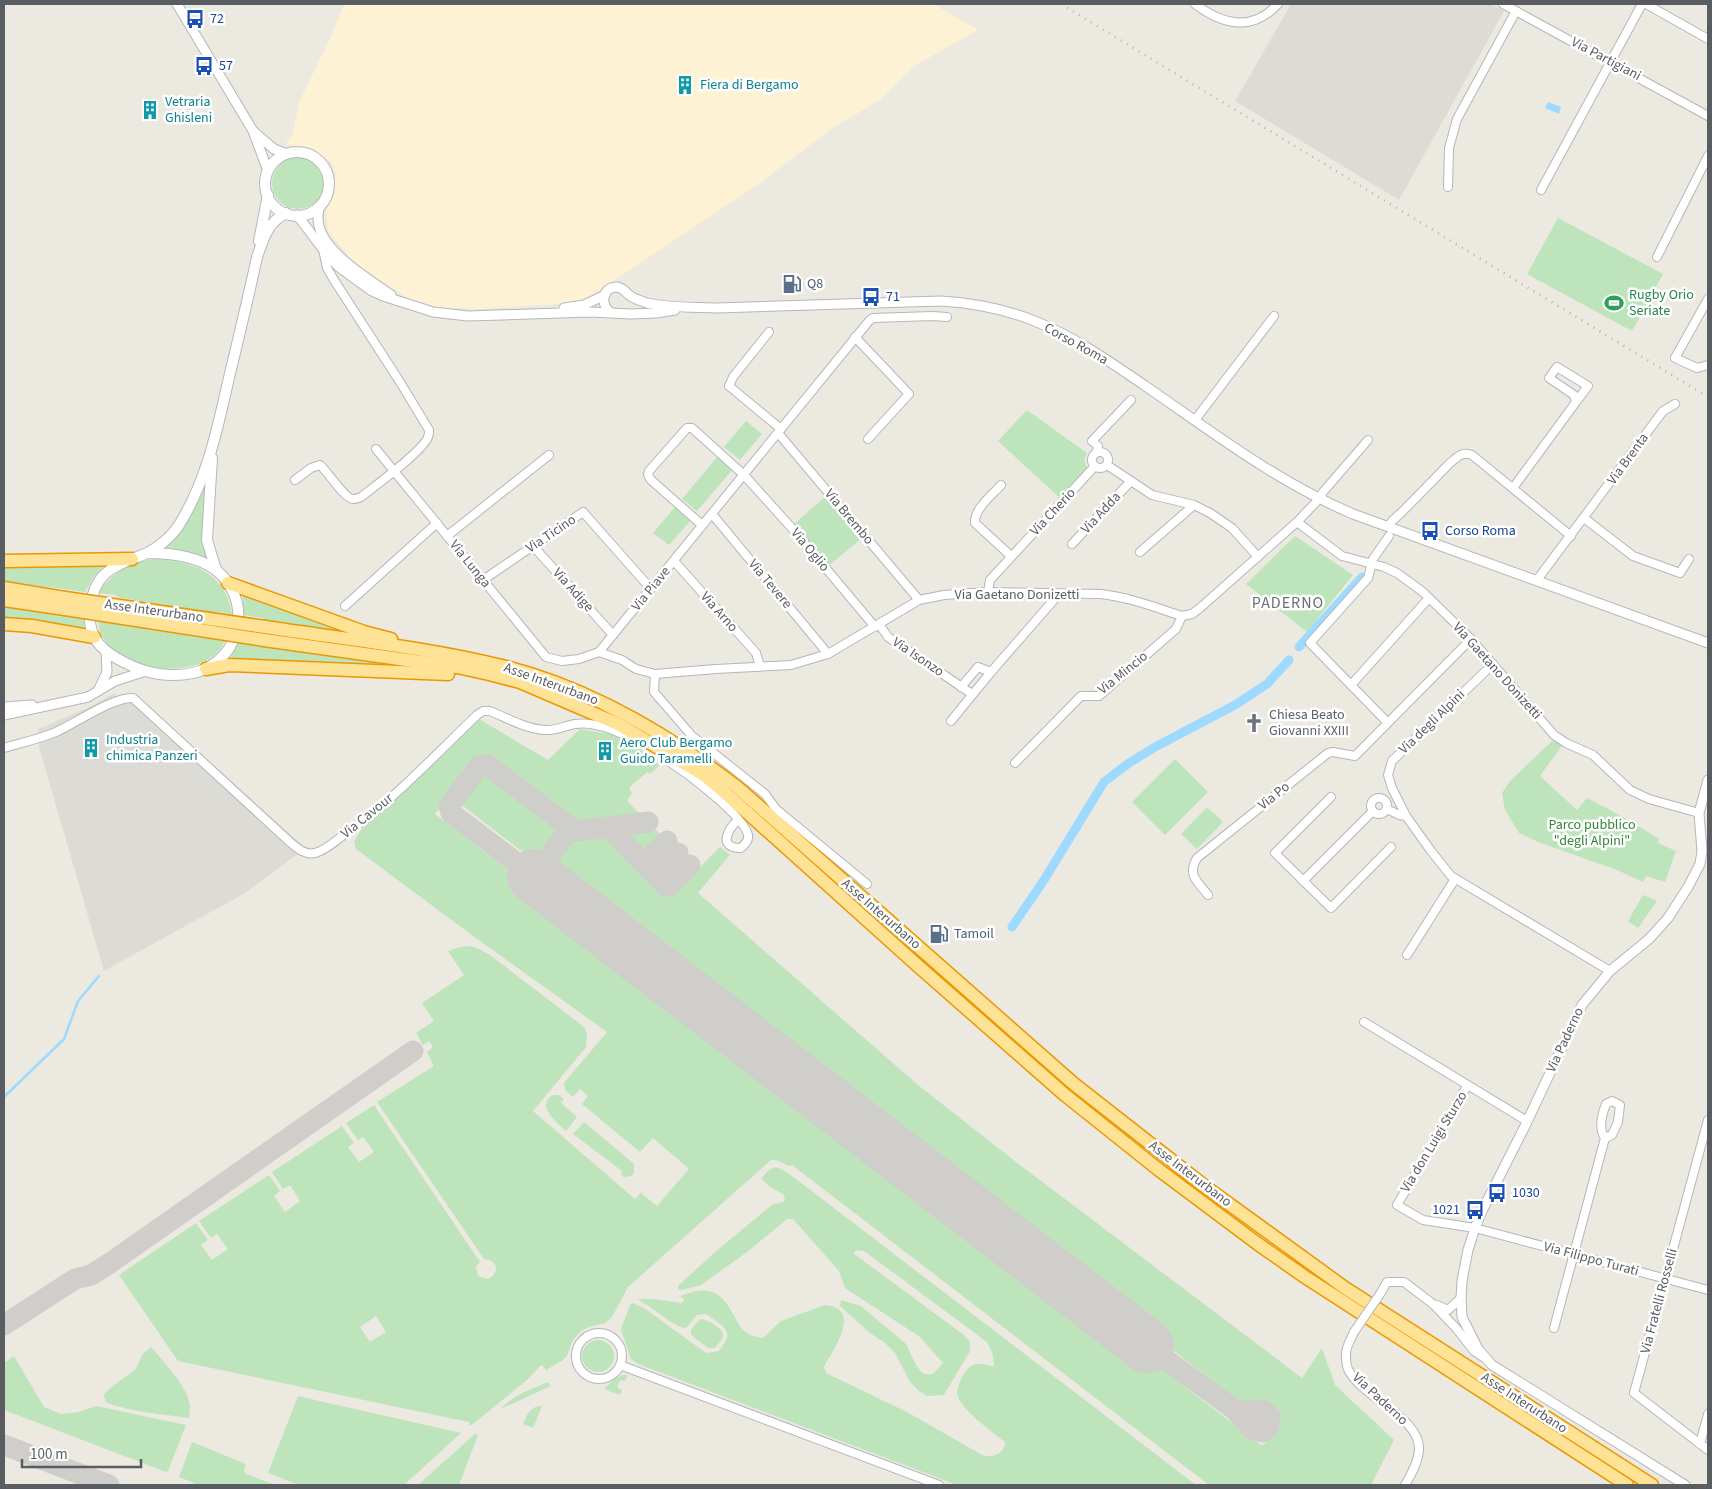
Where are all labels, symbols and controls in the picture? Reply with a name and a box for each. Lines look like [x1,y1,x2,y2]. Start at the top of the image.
bus stop icon: 72 [184,8,206,30]
place label: 72 [210,9,224,29]
street label: Via Partigiani [1567,32,1645,86]
bus stop icon: 57 [193,55,215,77]
place label: 57 [219,56,233,76]
building icon: Fiera di Bergamo [674,74,696,96]
place label: Fiera di Bergamo [700,75,799,95]
place label: Vetraria Ghisleni [165,92,212,128]
building icon: Vetraria Ghisleni [139,99,161,121]
fuel station icon: Q8 [781,273,803,295]
place label: Q8 [807,274,823,294]
place label: Rugby Orio Seriate [1629,285,1694,321]
bus stop icon: 71 [860,286,882,308]
place label: 71 [886,287,900,307]
sports icon: Rugby Orio Seriate [1603,292,1625,314]
street label: Corso Roma [1040,318,1112,370]
street label: Via Brenta [1602,429,1654,489]
street label: Via Cherio [1026,484,1080,540]
street label: Via Brembo [820,485,878,549]
street label: Via Adda [1076,488,1126,538]
street label: Via Ticino [522,510,580,558]
bus stop icon: Corso Roma [1419,520,1441,542]
place label: Corso Roma [1445,521,1516,541]
street label: Via Oglio [786,524,834,576]
street label: Via Lunga [444,536,496,592]
street label: Via Tevere [743,555,797,613]
street label: Via Piave [627,562,675,616]
street label: Via Adige [548,564,598,616]
street label: Via Gaetano Donizetti [954,585,1080,605]
street label: Via Arno [695,587,743,637]
district label: PADERNO [1252,592,1324,614]
street label: Asse Interurbano [103,594,205,628]
street label: Via Gaetano Donizetti [1448,618,1546,724]
street label: Via Isonzo [888,632,948,682]
street label: Via Mincio [1094,647,1152,699]
street label: Asse Interurbano [501,658,601,710]
street label: Via degli Alpini [1394,685,1470,759]
place label: Chiesa Beato Giovanni XXIII [1269,705,1349,741]
church icon: Chiesa Beato Giovanni XXIII [1243,712,1265,734]
place label: Industria chimica Panzeri [106,730,198,766]
place label: Aero Club Bergamo Guido Taramelli [620,733,732,769]
building icon: Industria chimica Panzeri [80,737,102,759]
building icon: Aero Club Bergamo Guido Taramelli [594,740,616,762]
street label: Via Po [1254,777,1294,815]
street label: Via Cavour [337,789,398,843]
park label: Parco pubblico "degli Alpini" [1548,815,1636,851]
street label: Asse Interurbano [837,874,925,954]
fuel station icon: Tamoil [928,923,950,945]
place label: Tamoil [954,924,994,944]
street label: Via Paderno [1541,1004,1589,1076]
street label: Via don Luigi Sturzo [1396,1088,1472,1196]
street label: Asse Interurbano [1144,1136,1236,1212]
bus stop icon: 1030 [1486,1182,1508,1204]
place label: 1030 [1512,1183,1540,1203]
bus stop icon: 1021 [1464,1199,1486,1221]
place label: 1021 [1432,1200,1460,1220]
street label: Via Filippo Turati [1541,1237,1641,1281]
street label: Via Fratelli Rosselli [1635,1246,1683,1356]
street label: Via Paderno [1348,1368,1412,1430]
street label: Asse Interurbano [1477,1368,1571,1438]
scale bar [22,1436,141,1468]
text: 100 m [30,1444,68,1465]

